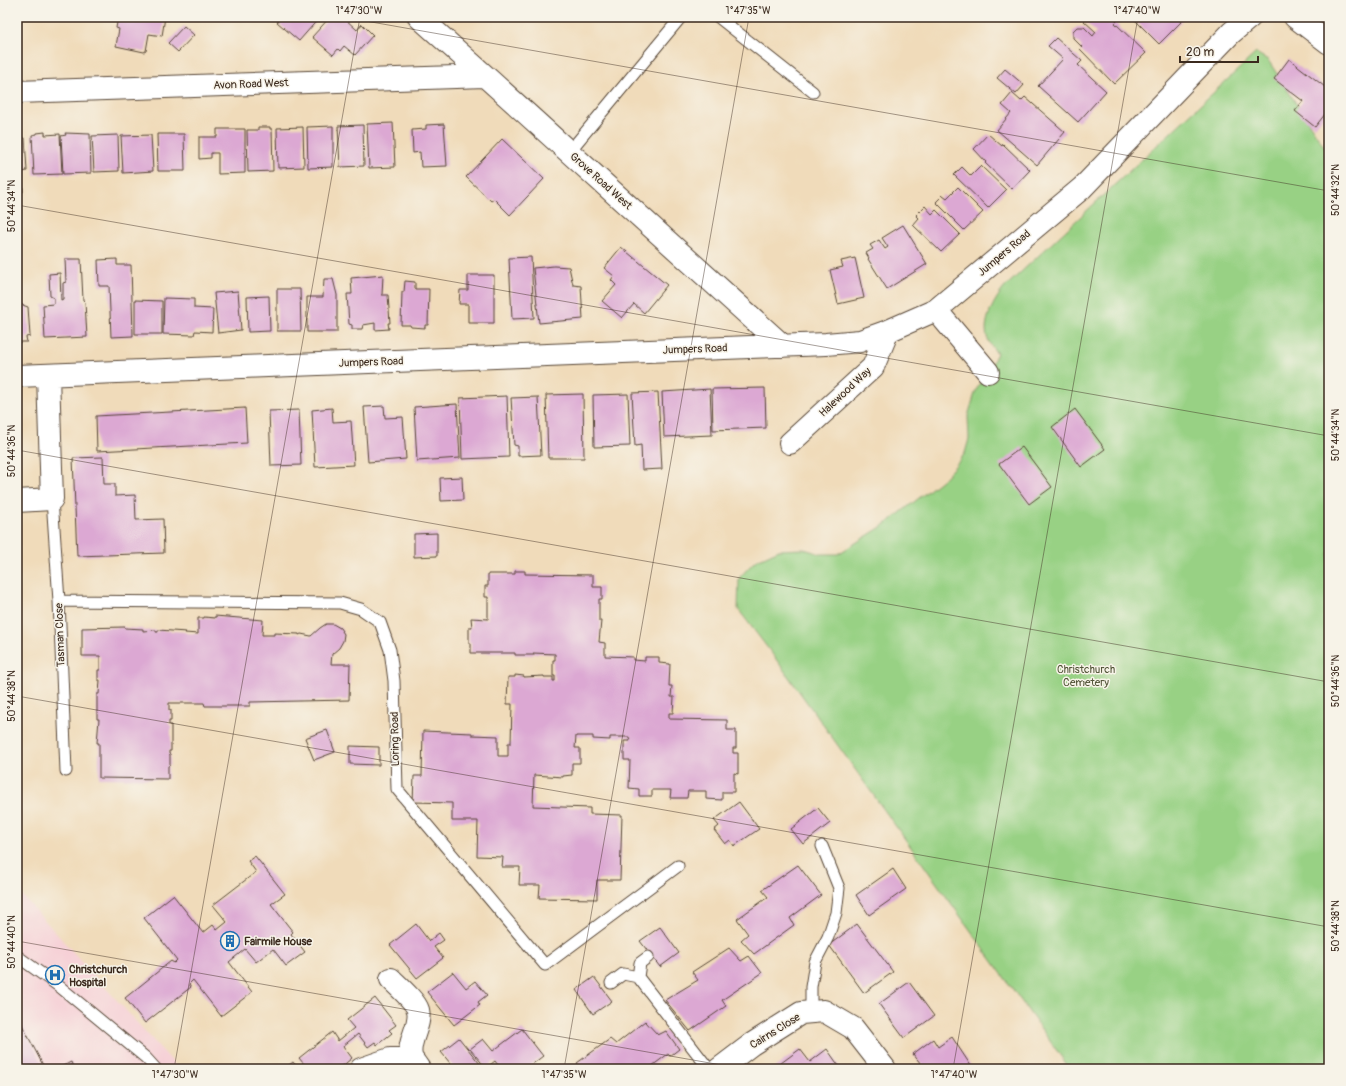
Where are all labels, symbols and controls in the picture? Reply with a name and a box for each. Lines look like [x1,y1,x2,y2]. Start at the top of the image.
text: 1°47'30"W [336,5,383,17]
text: 1°47'35"W [726,5,771,17]
text: 1°47'40"W [1114,5,1161,17]
scale bar [1180,38,1258,64]
text: 20 m [1186,45,1215,60]
street label: Avon Road West [213,76,289,92]
street label: Grove Road West [567,150,635,213]
text: 50°44'32"N [1330,164,1342,216]
text: 50°44'34"N [6,180,18,232]
street label: Jumpers Road [975,227,1033,279]
street label: Jumpers Road [662,341,728,357]
street label: Jumpers Road [338,354,404,370]
street label: Halewood Way [816,364,874,419]
text: 50°44'34"N [1330,409,1342,461]
text: 50°44'36"N [6,425,18,477]
street label: Tasman Close [52,602,68,667]
text: 50°44'36"N [1330,655,1342,707]
park label: Christchurch Cemetery [1057,663,1115,689]
text: 50°44'38"N [6,670,18,722]
street label: Loring Road [388,711,402,767]
text: 50°44'38"N [1330,900,1342,952]
text: 50°44'40"N [6,915,18,969]
building icon: Fairmile House [219,930,241,952]
place label: Fairmile House [244,935,312,948]
place label: Christchurch Hospital [69,963,127,989]
hospital icon: Christchurch Hospital [44,964,66,986]
street label: Cairns Close [747,1010,803,1052]
text: 1°47'30"W [152,1069,199,1081]
text: 1°47'35"W [542,1069,587,1081]
text: 1°47'40"W [931,1069,978,1081]

